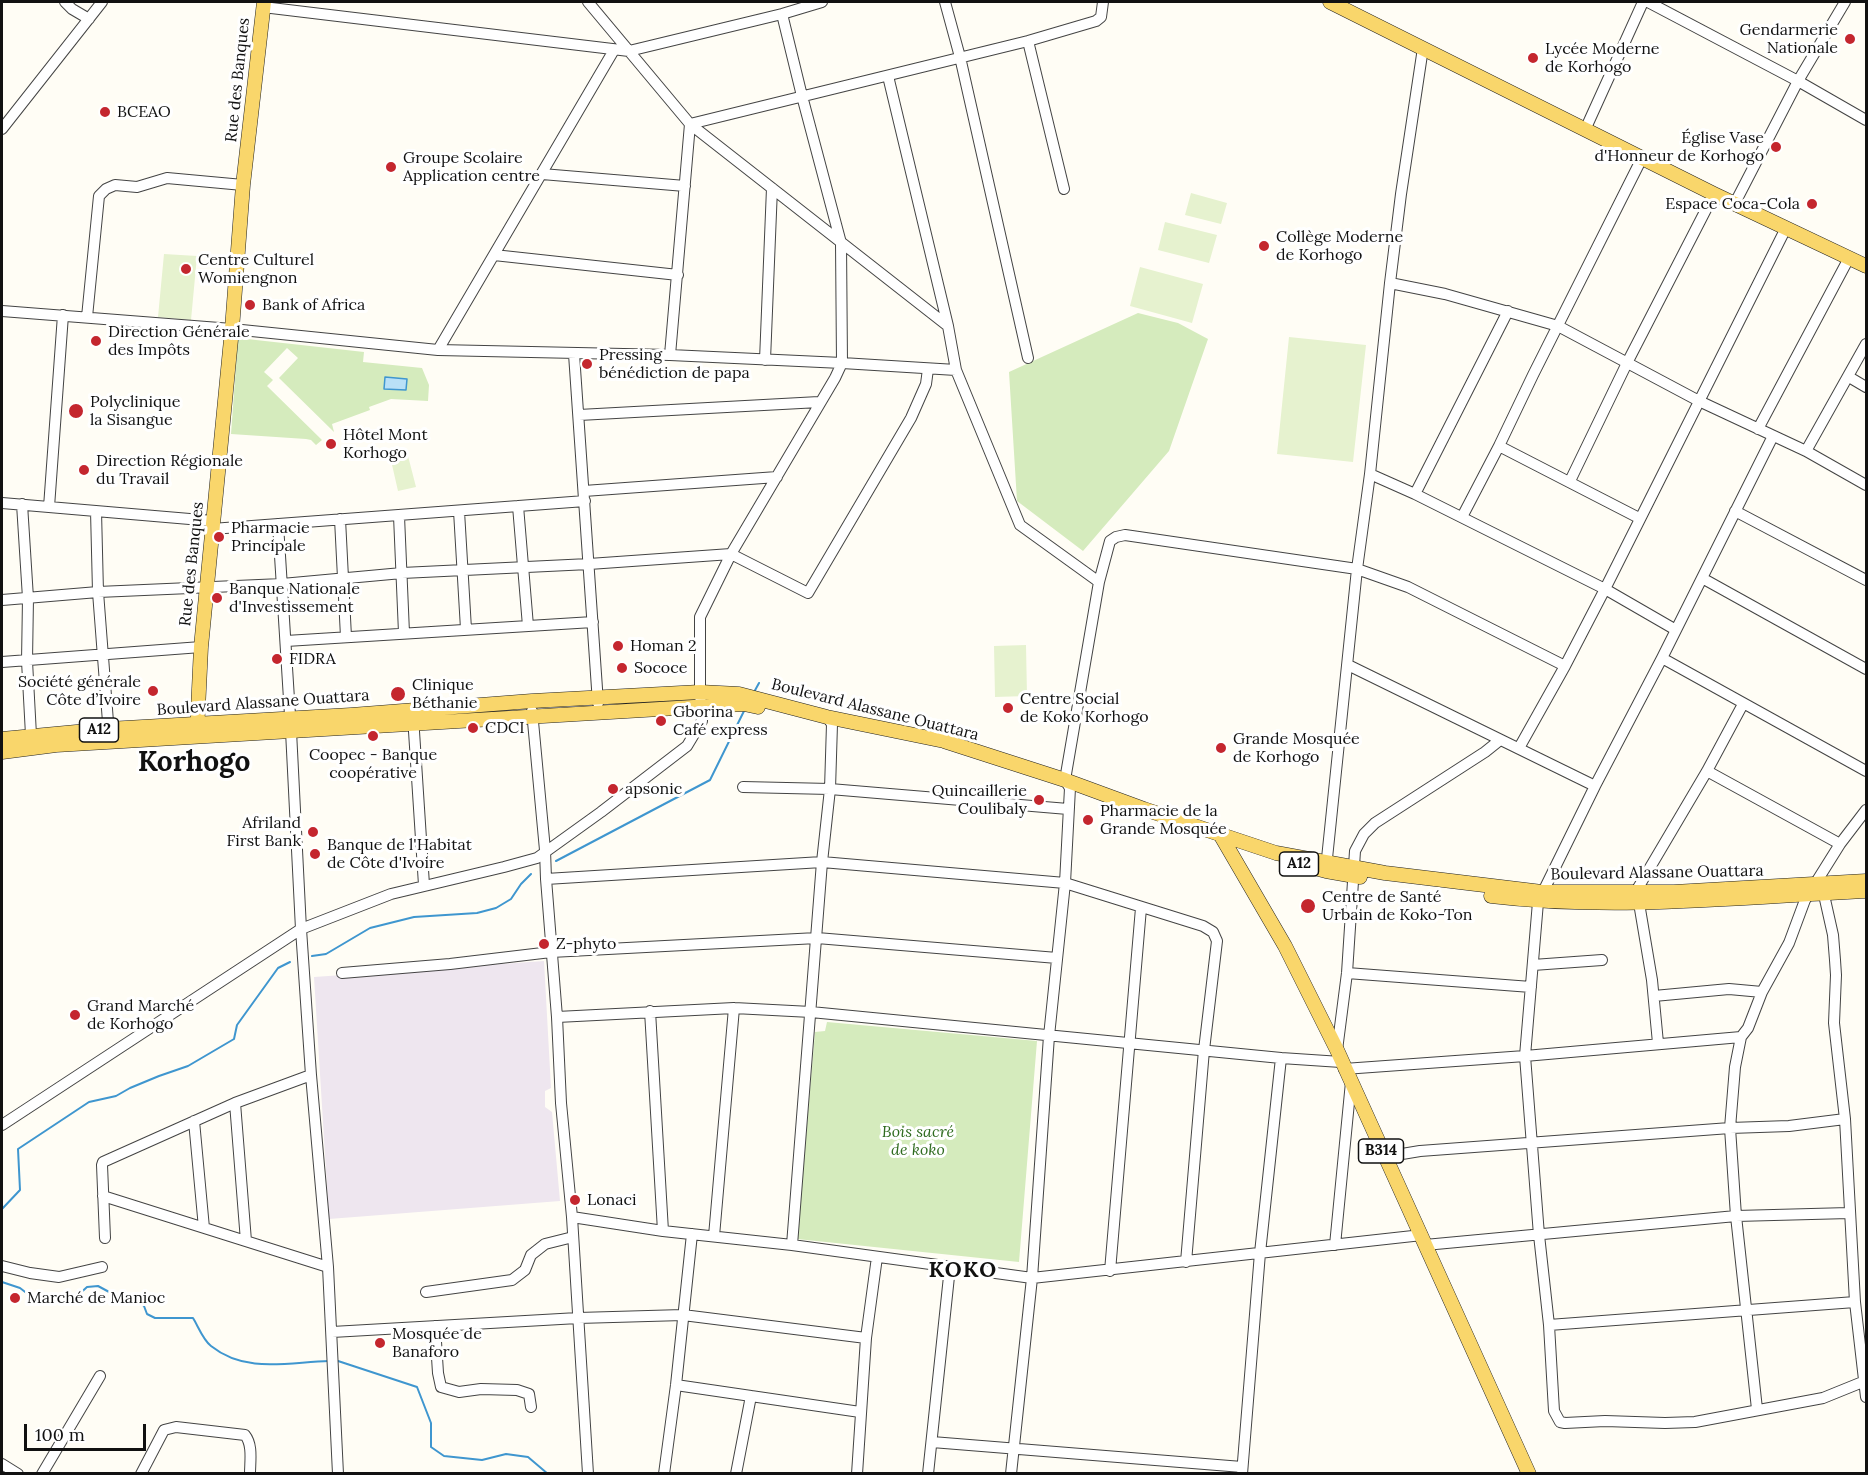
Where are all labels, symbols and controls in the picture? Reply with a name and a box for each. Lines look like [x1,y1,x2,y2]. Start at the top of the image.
street label: Rue des Banques [222,17,254,143]
place label: Gendarmerie Nationale [1740,20,1838,58]
marker: Gendarmerie Nationale [1843,32,1857,46]
place label: Lycée Moderne de Korhogo [1545,39,1660,77]
marker: Lycée Moderne de Korhogo [1526,51,1540,65]
place label: BCEAO [117,102,171,122]
marker: BCEAO [98,105,112,119]
place label: Église Vase d'Honneur de Korhogo [1594,128,1764,166]
marker: Église Vase d'Honneur de Korhogo [1769,140,1783,154]
place label: Groupe Scolaire Application centre [403,148,540,186]
marker: Groupe Scolaire Application centre [384,160,398,174]
place label: Espace Coca-Cola [1665,194,1800,214]
marker: Espace Coca-Cola [1805,197,1819,211]
place label: Collège Moderne de Korhogo [1276,227,1403,265]
marker: Collège Moderne de Korhogo [1257,239,1271,253]
place label: Centre Culturel Womiengnon [198,250,314,288]
marker: Centre Culturel Womiengnon [179,262,193,276]
place label: Bank of Africa [262,295,365,315]
marker: Bank of Africa [243,298,257,312]
place label: Direction Générale des Impôts [108,322,250,360]
marker: Direction Générale des Impôts [89,334,103,348]
place label: Pressing bénédiction de papa [599,345,750,383]
marker: Pressing bénédiction de papa [580,357,594,371]
place label: Polyclinique la Sisangue [90,392,180,430]
marker: Polyclinique la Sisangue [67,402,85,420]
place label: Hôtel Mont Korhogo [343,425,428,463]
marker: Hôtel Mont Korhogo [324,437,338,451]
place label: Direction Régionale du Travail [96,451,243,489]
marker: Direction Régionale du Travail [77,463,91,477]
street label: Rue des Banques [176,501,208,627]
place label: Pharmacie Principale [231,518,310,556]
marker: Pharmacie Principale [212,530,226,544]
place label: Banque Nationale d'Investissement [229,579,360,617]
marker: Banque Nationale d'Investissement [210,591,224,605]
place label: Homan 2 [630,636,697,656]
marker: Homan 2 [611,639,625,653]
place label: FIDRA [289,649,336,669]
marker: FIDRA [270,652,284,666]
place label: Sococe [634,658,687,678]
marker: Sococe [615,661,629,675]
place label: Société générale Côte d’Ivoire [18,672,141,710]
place label: Clinique Béthanie [412,675,477,713]
street label: Boulevard Alassane Ouattara [769,675,981,745]
marker: Société générale Côte d’Ivoire [146,684,160,698]
marker: Clinique Béthanie [389,685,407,703]
street label: Boulevard Alassane Ouattara [156,686,370,720]
place label: Centre Social de Koko Korhogo [1020,689,1149,727]
marker: Centre Social de Koko Korhogo [1001,701,1015,715]
place label: Gborina Café express [673,702,768,740]
marker: Gborina Café express [654,714,668,728]
road number: A12 [80,718,118,742]
place label: CDCI [485,718,525,738]
marker: CDCI [466,721,480,735]
marker: Coopec - Banque coopérative [366,729,380,743]
place label: Grande Mosquée de Korhogo [1233,729,1360,767]
marker: Grande Mosquée de Korhogo [1214,741,1228,755]
place label: Coopec - Banque coopérative [309,745,437,783]
district label: Korhogo [138,746,250,780]
place label: apsonic [625,779,682,799]
place label: Quincaillerie Coulibaly [932,781,1027,819]
marker: apsonic [606,782,620,796]
marker: Quincaillerie Coulibaly [1032,793,1046,807]
place label: Pharmacie de la Grande Mosquée [1100,801,1227,839]
place label: Afriland First Bank [227,813,301,851]
marker: Pharmacie de la Grande Mosquée [1081,813,1095,827]
marker: Afriland First Bank [306,825,320,839]
place label: Banque de l'Habitat de Côte d'Ivoire [327,835,472,873]
marker: Banque de l'Habitat de Côte d'Ivoire [308,847,322,861]
road number: A12 [1280,852,1318,876]
street label: Boulevard Alassane Ouattara [1550,862,1764,884]
place label: Centre de Santé Urbain de Koko-Ton [1322,887,1473,925]
marker: Centre de Santé Urbain de Koko-Ton [1299,897,1317,915]
place label: Z-phyto [556,934,616,954]
marker: Z-phyto [537,937,551,951]
place label: Grand Marché de Korhogo [87,996,194,1034]
marker: Grand Marché de Korhogo [68,1008,82,1022]
park label: Bois sacré de koko [882,1122,954,1160]
road number: B314 [1358,1139,1404,1163]
place label: Lonaci [587,1190,637,1210]
marker: Lonaci [568,1193,582,1207]
district label: KOKO [928,1258,998,1284]
place label: Marché de Manioc [27,1288,165,1308]
marker: Marché de Manioc [8,1291,22,1305]
place label: Mosquée de Banaforo [392,1324,482,1362]
marker: Mosquée de Banaforo [373,1336,387,1350]
scale bar [27,1412,148,1450]
text: 100 m [35,1423,85,1446]

